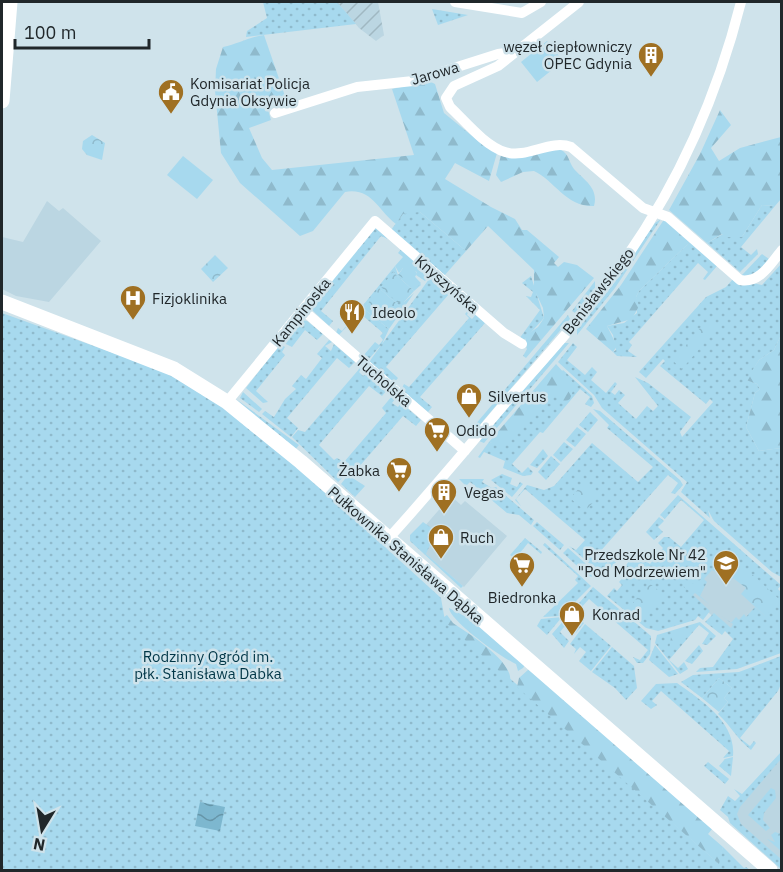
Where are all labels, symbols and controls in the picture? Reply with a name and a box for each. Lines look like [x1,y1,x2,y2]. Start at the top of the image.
scale bar [15,12,148,50]
text: 100 m [24,21,76,44]
place label: węzeł ciepłowniczy OPEC Gdynia [503,37,633,73]
building icon: węzeł ciepłowniczy OPEC Gdynia [636,40,666,78]
street label: Jarowa [409,57,461,89]
place label: Komisariat Policja Gdynia Oksywie [190,74,310,110]
public building icon: Komisariat Policja Gdynia Oksywie [156,77,186,115]
street label: Benisławskiego [558,244,638,338]
street label: Knyszyńska [411,251,483,317]
street label: Kampinoska [268,274,334,350]
hospital icon: Fizjoklinika [118,283,148,321]
place label: Fizjoklinika [152,289,227,308]
restaurant icon: Ideolo [337,297,367,335]
place label: Ideolo [372,303,416,322]
street label: Tucholska [352,352,416,410]
shop icon: Silvertus [454,381,484,419]
place label: Silvertus [488,387,547,406]
supermarket icon: Odido [422,415,452,453]
place label: Odido [456,421,496,440]
supermarket icon: Żabka [384,455,414,493]
place label: Żabka [339,461,380,480]
building icon: Vegas [429,477,459,515]
street label: Pułkownika Stanisława Dąbka [324,482,488,628]
place label: Vegas [464,483,504,502]
shop icon: Ruch [426,522,456,560]
place label: Ruch [460,528,494,547]
place label: Przedszkole Nr 42 "Pod Modrzewiem" [578,545,706,581]
school or university icon: Przedszkole Nr 42 "Pod Modrzewiem" [711,548,741,586]
supermarket icon: Biedronka [507,550,537,588]
place label: Biedronka [488,588,556,607]
shop icon: Konrad [557,599,587,637]
place label: Konrad [592,605,640,624]
park label: Rodzinny Ogród im. płk. Stanisława Dabka [134,647,282,683]
north arrow [12,800,72,860]
text: N [32,834,47,856]

